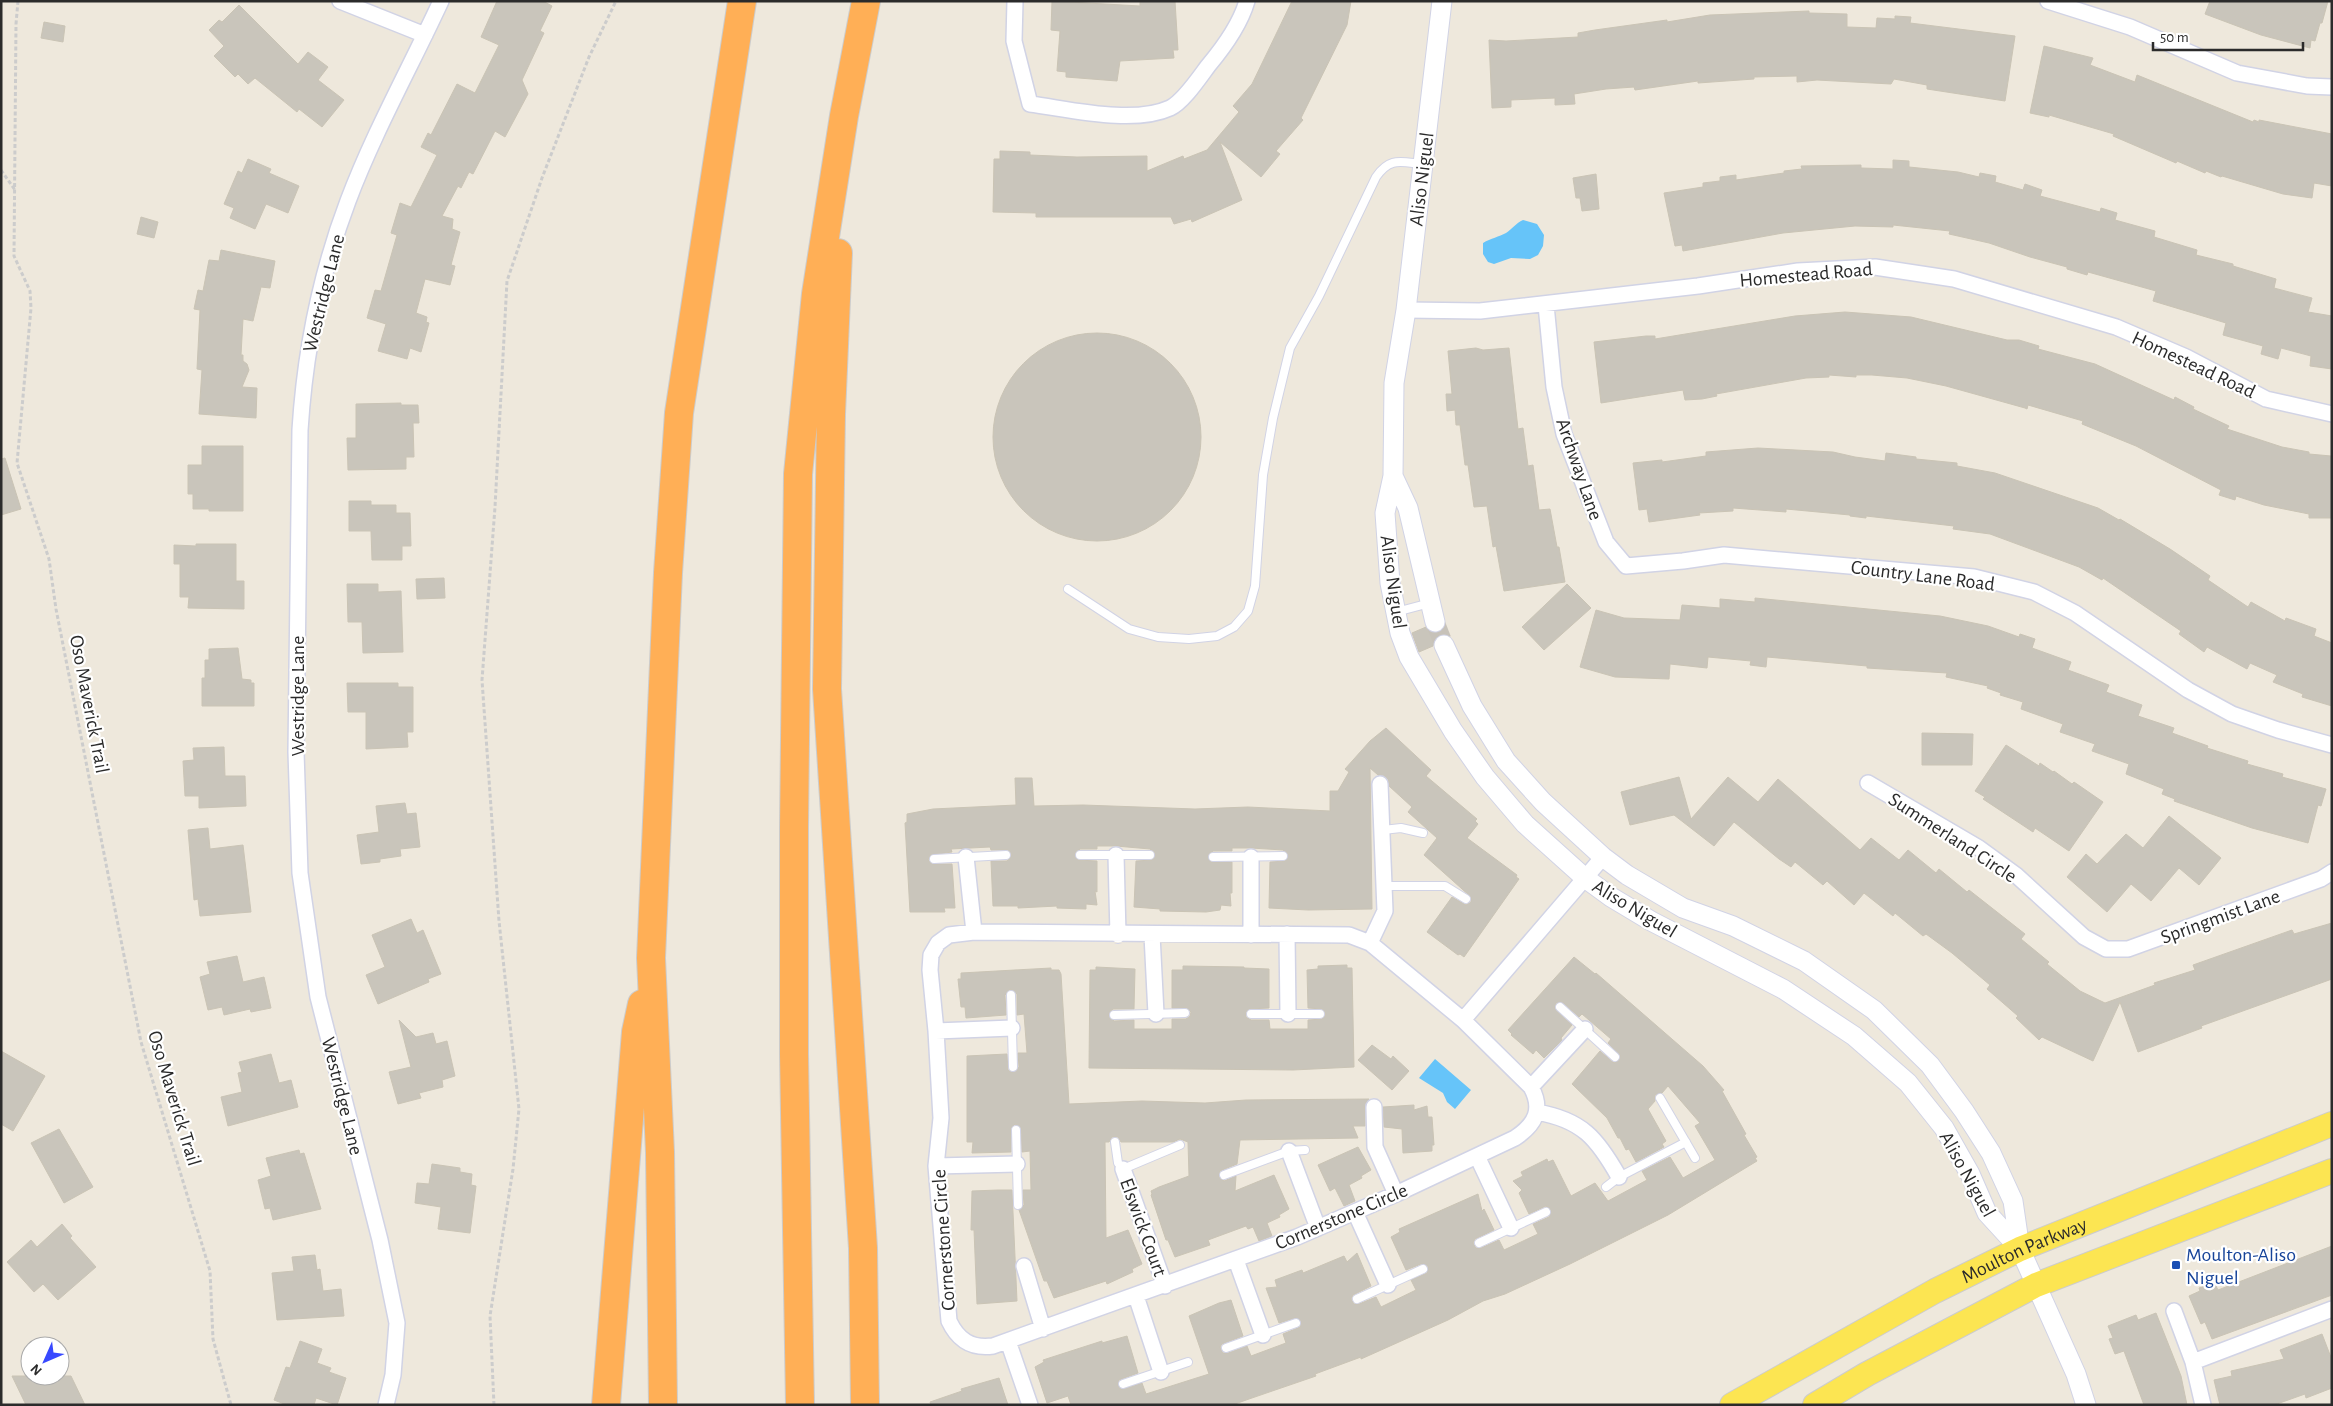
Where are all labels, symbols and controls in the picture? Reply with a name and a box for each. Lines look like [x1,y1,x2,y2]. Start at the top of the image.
scale bar [2153,20,2303,52]
text: 50 m [2160,30,2189,45]
street label: Aliso Niguel [1406,131,1438,227]
street label: Westridge Lane [300,232,348,354]
street label: Homestead Road [1739,259,1873,291]
street label: Homestead Road [2129,328,2258,402]
street label: Archway Lane [1552,416,1606,523]
street label: Aliso Niguel [1377,534,1409,630]
street label: Country Lane Road [1850,557,1996,595]
street label: Oso Maverick Trail [66,633,112,775]
street label: Westridge Lane [288,636,308,756]
street label: Summerland Circle [1885,789,2020,887]
street label: Aliso Niguel [1589,876,1680,942]
street label: Springmist Lane [2158,886,2283,948]
street label: Oso Maverick Trail [144,1028,204,1168]
street label: Westridge Lane [318,1035,366,1157]
street label: Aliso Niguel [1935,1128,1999,1221]
street label: Cornerstone Circle [929,1169,959,1311]
street label: Elswick Court [1116,1175,1170,1280]
street label: Cornerstone Circle [1272,1180,1410,1254]
street label: Moulton Parkway [1959,1214,2090,1287]
place label: Moulton-Aliso Niguel [2186,1245,2296,1288]
marker: Moulton-Aliso Niguel [2170,1259,2182,1271]
north arrow [20,1336,70,1386]
text: N [28,1361,45,1378]

